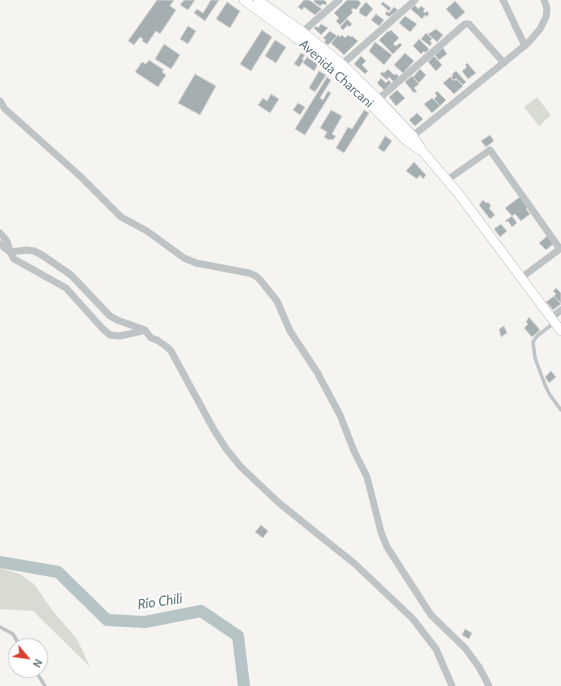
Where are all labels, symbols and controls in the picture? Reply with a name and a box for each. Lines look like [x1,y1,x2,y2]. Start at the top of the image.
street label: Avenida Charcani [296,37,376,111]
water label: Río Chili [136,591,184,613]
north arrow [8,638,48,678]
text: N [30,657,46,670]

